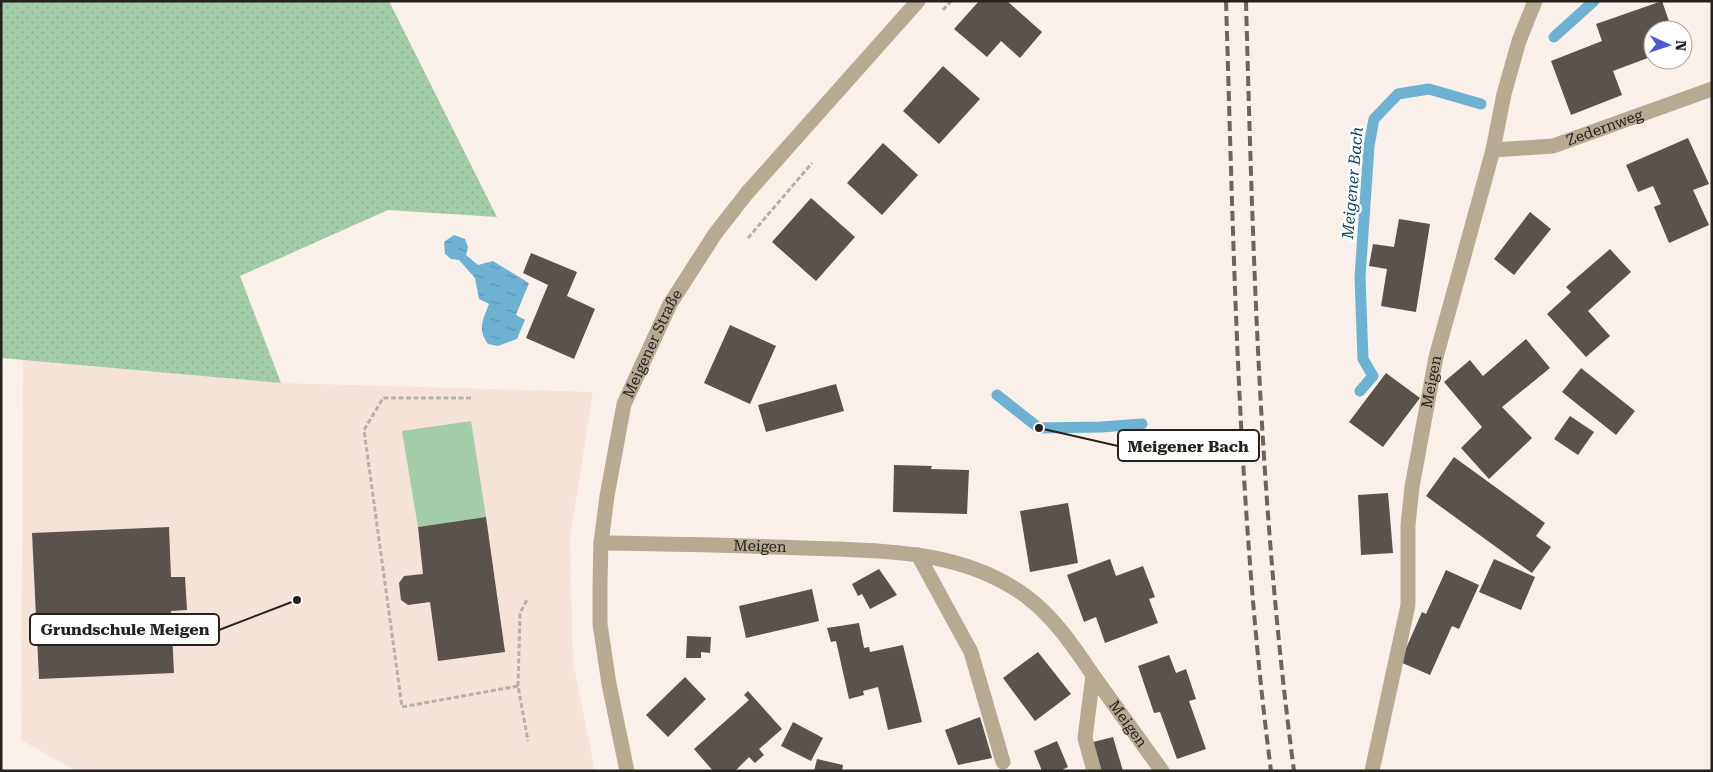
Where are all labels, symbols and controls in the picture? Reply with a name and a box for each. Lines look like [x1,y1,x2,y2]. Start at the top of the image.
north arrow [1643,20,1693,70]
text: N [1673,40,1689,52]
street label: Zedernweg [1564,105,1646,149]
water label: Meigener Bach [1338,126,1367,241]
street label: Meigener Straße [619,286,686,401]
street label: Meigen [1418,354,1445,410]
callout: Meigener Bach [1118,430,1259,461]
text: Meigener Bach [1127,437,1249,456]
street label: Meigen [733,536,787,556]
callout: Grundschule Meigen [30,614,219,645]
text: Grundschule Meigen [41,620,210,639]
street label: Meigen [1105,697,1151,751]

